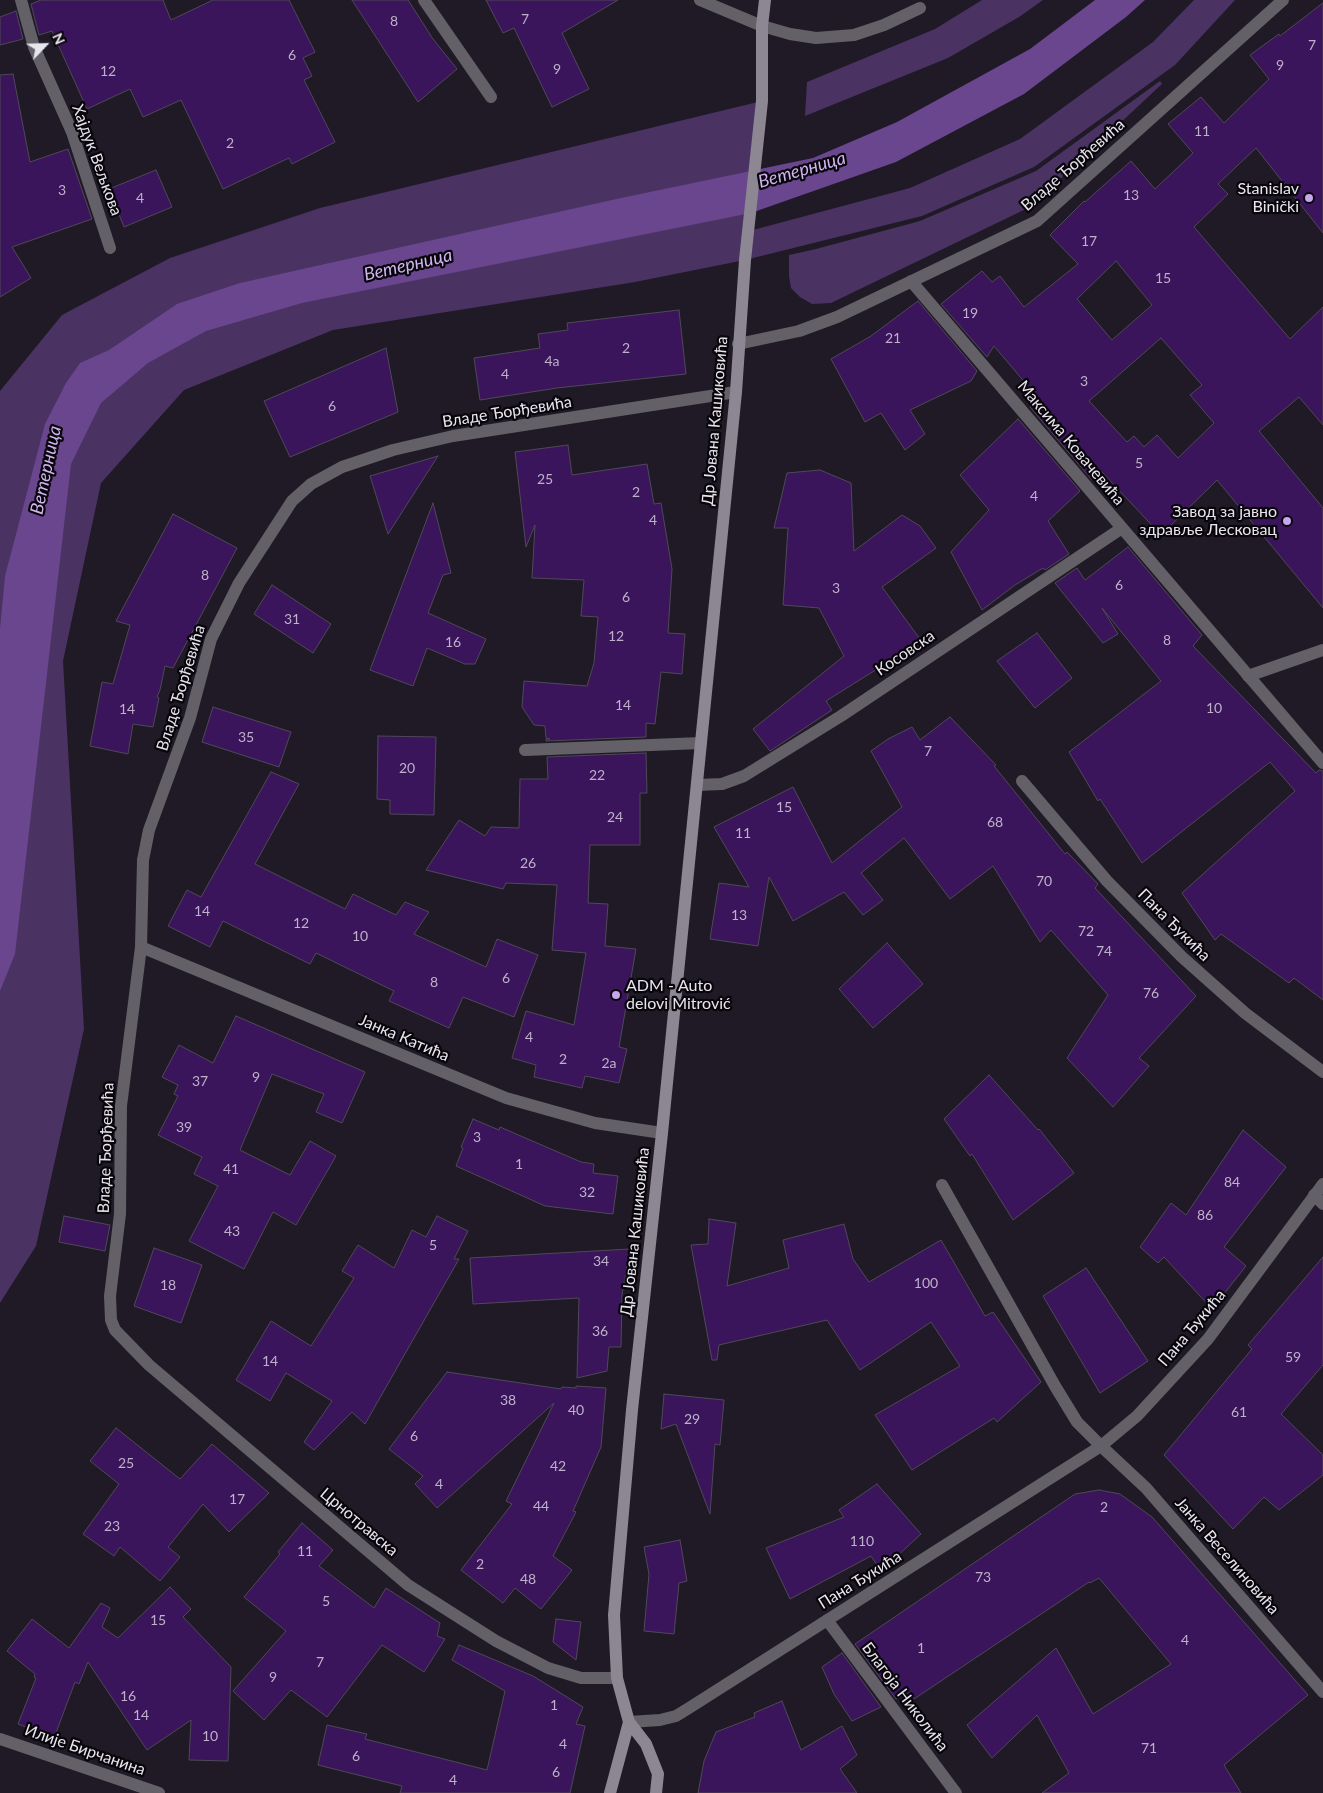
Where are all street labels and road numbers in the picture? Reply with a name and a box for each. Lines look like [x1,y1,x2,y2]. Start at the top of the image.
street label: Хајдук Вељкова [68,102,126,218]
street label: Владе Ђорђевића [1017,115,1129,215]
street label: Др Јована Кашиковића [698,336,732,506]
street label: Максима Ковачевића [1013,377,1129,509]
street label: Владе Ђорђевића [441,392,573,432]
street label: Владе Ђорђевића [153,623,209,753]
street label: Косовска [872,626,938,680]
street label: Пана Ђукића [1134,885,1214,965]
street label: Јанка Катића [356,1010,452,1066]
street label: Владе Ђорђевића [94,1082,118,1214]
street label: Др Јована Кашиковића [617,1146,653,1318]
street label: Пана Ђукића [1154,1286,1230,1370]
street label: Црнотравска [316,1484,402,1560]
street label: Јанка Веселиновића [1171,1493,1283,1619]
street label: Пана Ђукића [815,1547,905,1613]
street label: Благоја Николића [858,1639,952,1755]
street label: Илије Бирчанина [22,1720,148,1780]

